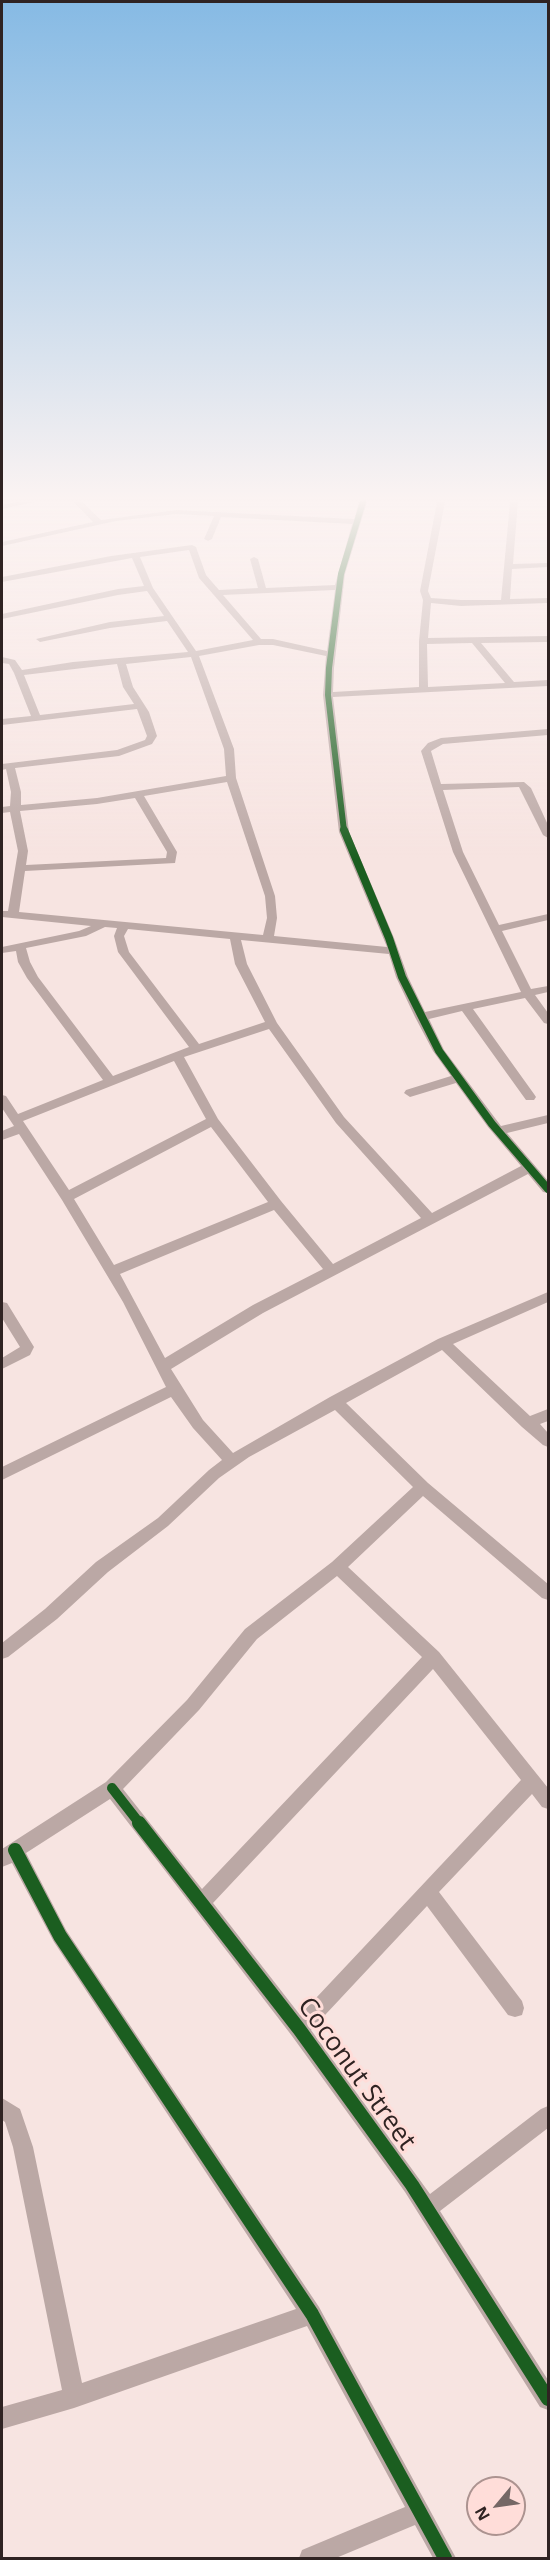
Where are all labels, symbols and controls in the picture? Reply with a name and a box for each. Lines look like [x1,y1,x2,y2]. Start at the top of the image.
street label: Coconut Street [290,1992,422,2156]
north arrow [466,2476,526,2536]
text: N [469,2503,495,2525]

